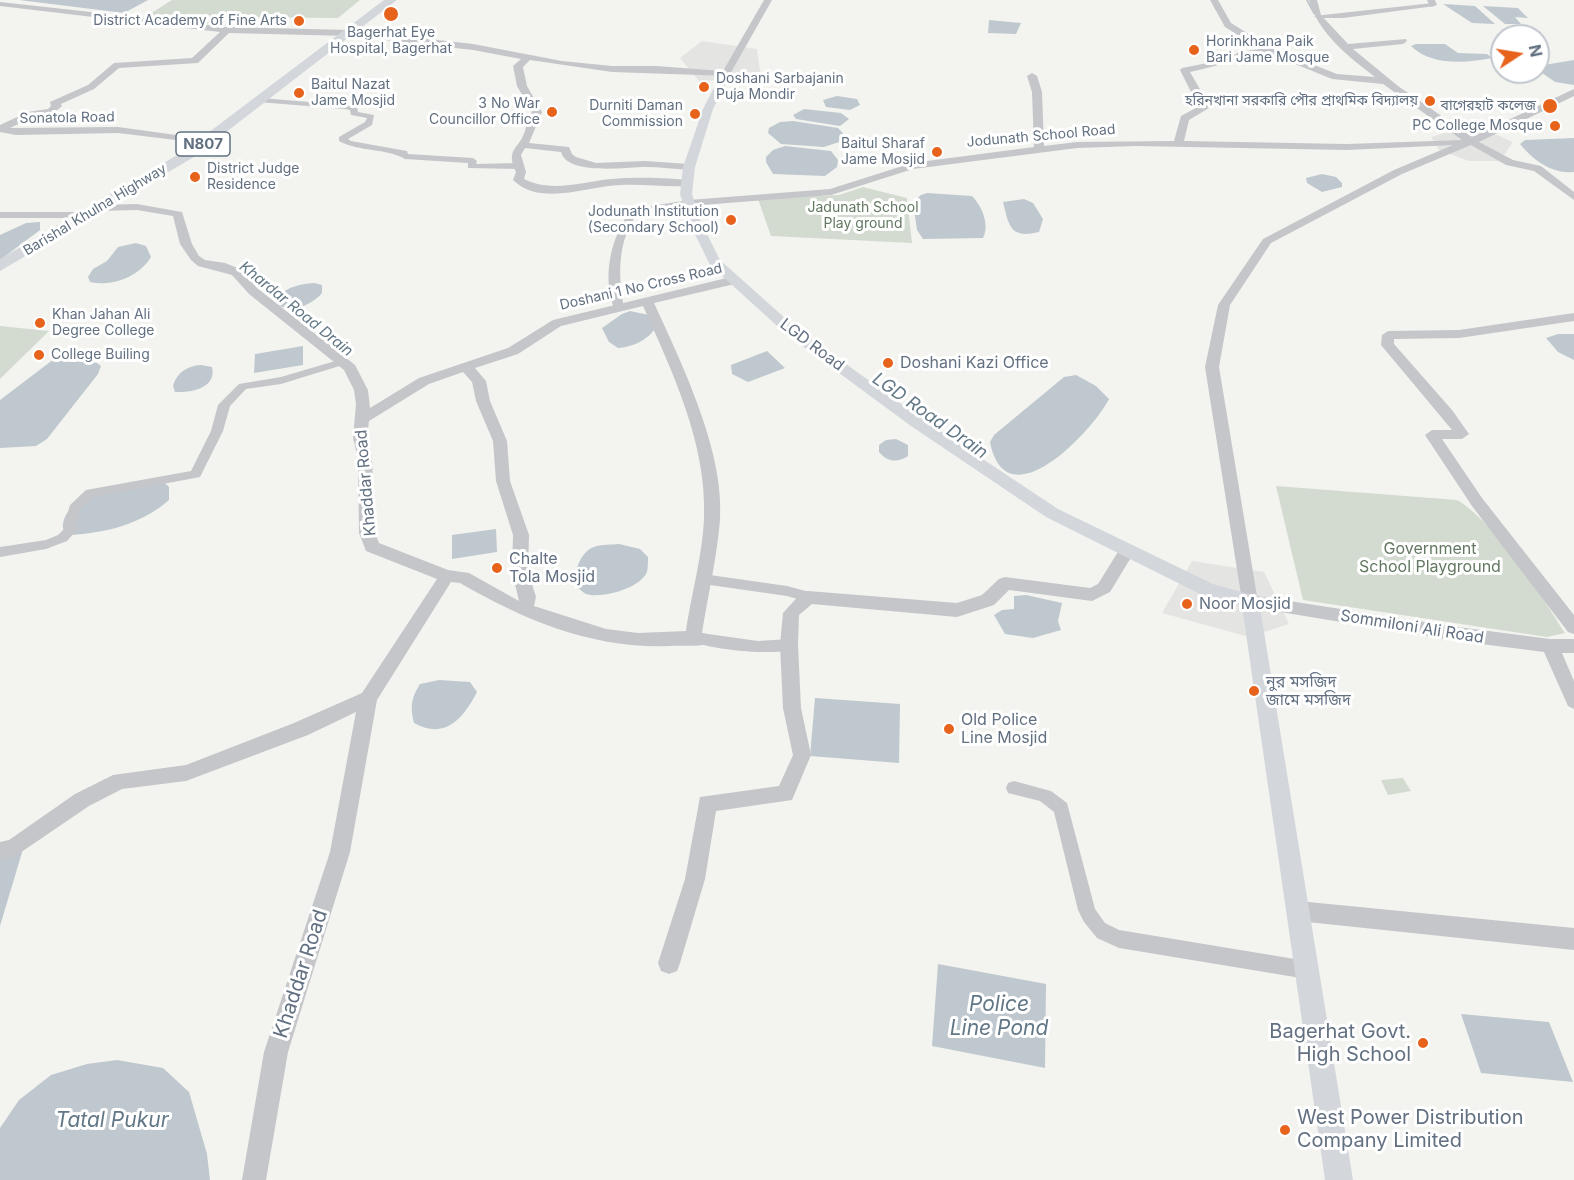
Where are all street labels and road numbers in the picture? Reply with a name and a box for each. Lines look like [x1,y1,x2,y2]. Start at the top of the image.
street label: Sonatola Road [19,109,115,127]
street label: Jodunath School Road [966,121,1116,151]
road number: N807 [176,132,230,156]
street label: Barishal Khulna Highway [20,161,170,259]
street label: Doshani 1 No Cross Road [558,260,724,314]
street label: LGD Road [776,315,848,375]
street label: Khaddar Road [352,429,380,537]
street label: Sommiloni Ali Road [1339,606,1485,648]
street label: Khaddar Road [269,907,333,1041]

